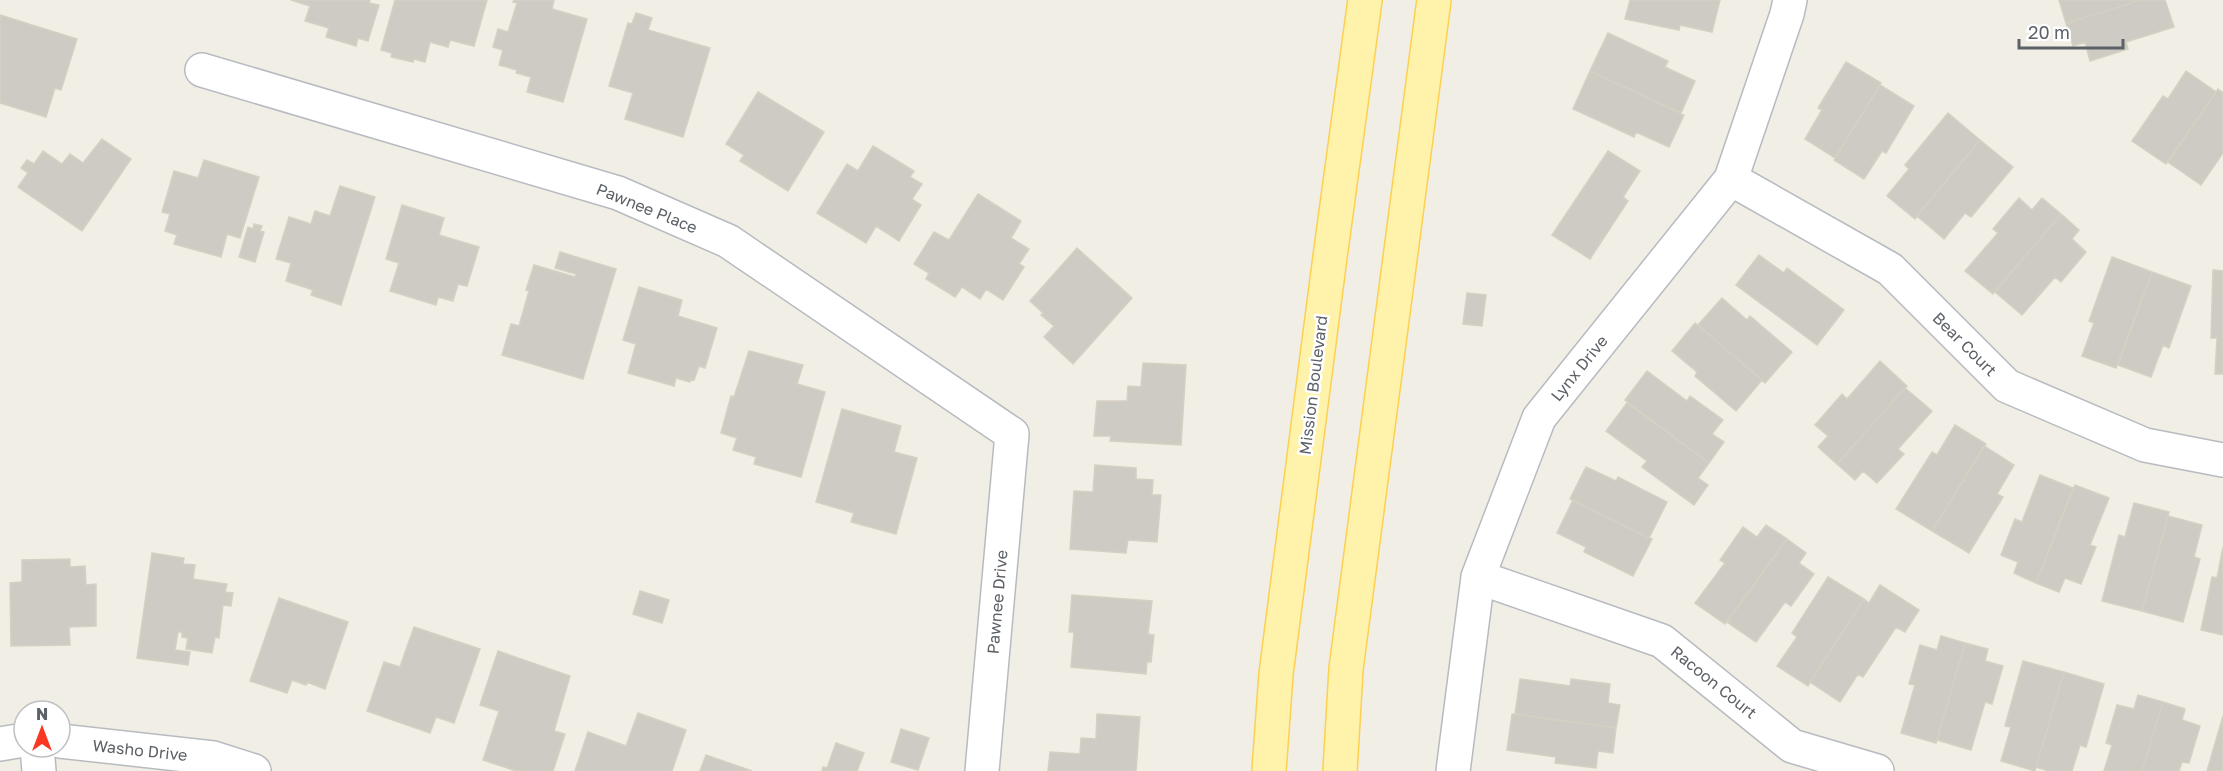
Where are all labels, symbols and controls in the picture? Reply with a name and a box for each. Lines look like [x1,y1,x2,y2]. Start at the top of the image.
scale bar [2019,12,2122,50]
text: 20 m [2028,21,2070,43]
street label: Pawnee Place [594,179,700,237]
street label: Bear Court [1929,308,2001,380]
street label: Mission Boulevard [1295,314,1331,456]
street label: Lynx Drive [1546,331,1612,405]
street label: Pawnee Drive [982,549,1012,655]
street label: Racoon Court [1667,641,1761,723]
north arrow [12,699,72,759]
text: N [36,704,48,724]
street label: Washo Drive [92,735,188,765]

